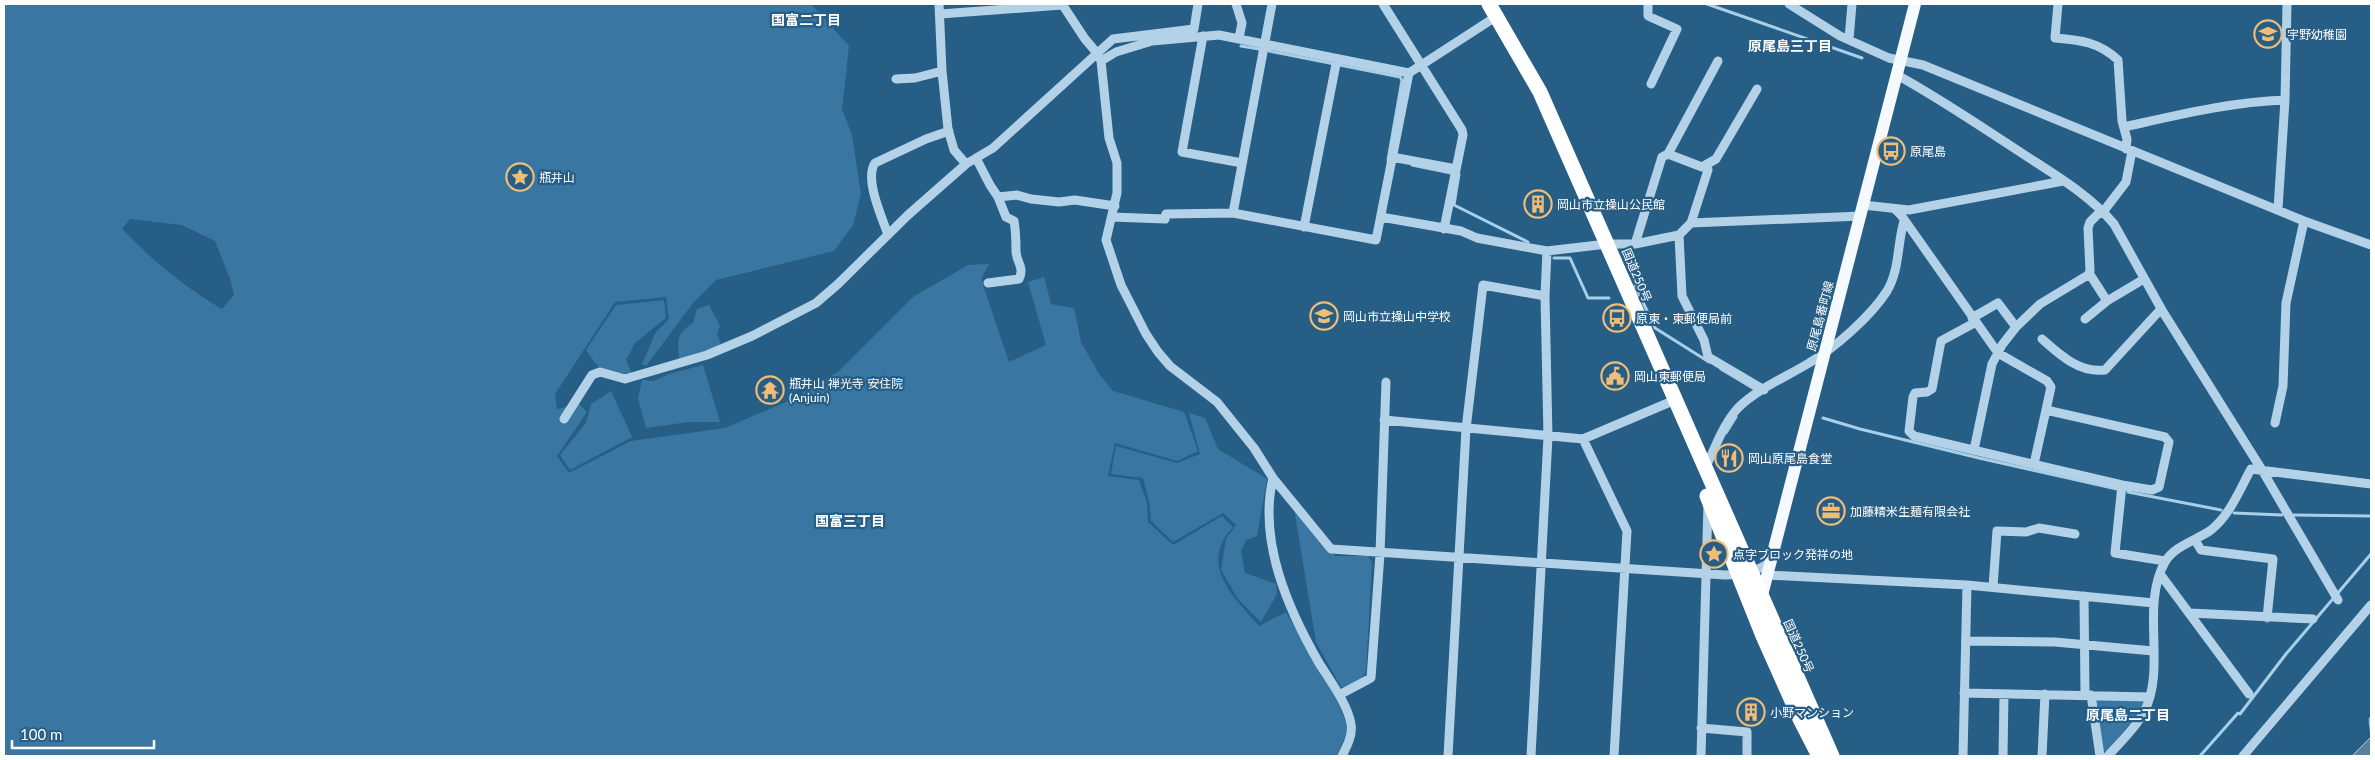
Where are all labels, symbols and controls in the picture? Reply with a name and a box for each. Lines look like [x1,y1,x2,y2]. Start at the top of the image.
district label: 国富二丁目 [771,11,841,28]
school or university icon: 宇野幼稚園 [2253,19,2283,49]
place label: 宇野幼稚園 [2287,27,2347,42]
district label: 原尾島三丁目 [1748,37,1832,54]
bus stop icon: 原尾島 [1876,136,1906,166]
place label: 原尾島 [1910,144,1946,159]
place icon: 瓶井山 [505,162,535,192]
place label: 瓶井山 [539,170,575,185]
building icon: 岡山市立操山公民館 [1523,189,1553,219]
place label: 岡山市立操山公民館 [1557,197,1665,212]
street label: 国道250号 [1619,246,1655,304]
street label: 原尾島番町線 [1803,279,1837,353]
school or university icon: 岡山市立操山中学校 [1309,301,1339,331]
bus stop icon: 原東・東郵便局前 [1602,303,1632,333]
place label: 岡山市立操山中学校 [1343,309,1451,324]
place label: 原東・東郵便局前 [1636,311,1732,326]
public building icon: 岡山東郵便局 [1600,361,1630,391]
place label: 岡山東郵便局 [1634,369,1706,384]
temple icon: 瓶井山 禅光寺 安住院 (Anjuin) [755,375,785,405]
place label: 瓶井山 禅光寺 安住院 (Anjuin) [789,376,903,405]
restaurant icon: 岡山原尾島食堂 [1714,443,1744,473]
place label: 岡山原尾島食堂 [1748,451,1832,466]
office icon: 加藤精米生麺有限会社 [1816,496,1846,526]
place label: 加藤精米生麺有限会社 [1850,504,1970,519]
district label: 国富三丁目 [815,512,885,529]
place icon: 点字ブロック発祥の地 [1699,539,1729,569]
place label: 点字ブロック発祥の地 [1733,547,1853,562]
street label: 国道250号 [1781,617,1817,675]
building icon: 小野マンション [1736,697,1766,727]
place label: 小野マンション [1770,705,1854,720]
district label: 原尾島二丁目 [2086,706,2170,723]
scale bar [12,718,155,750]
text: 100 m [20,725,62,743]

